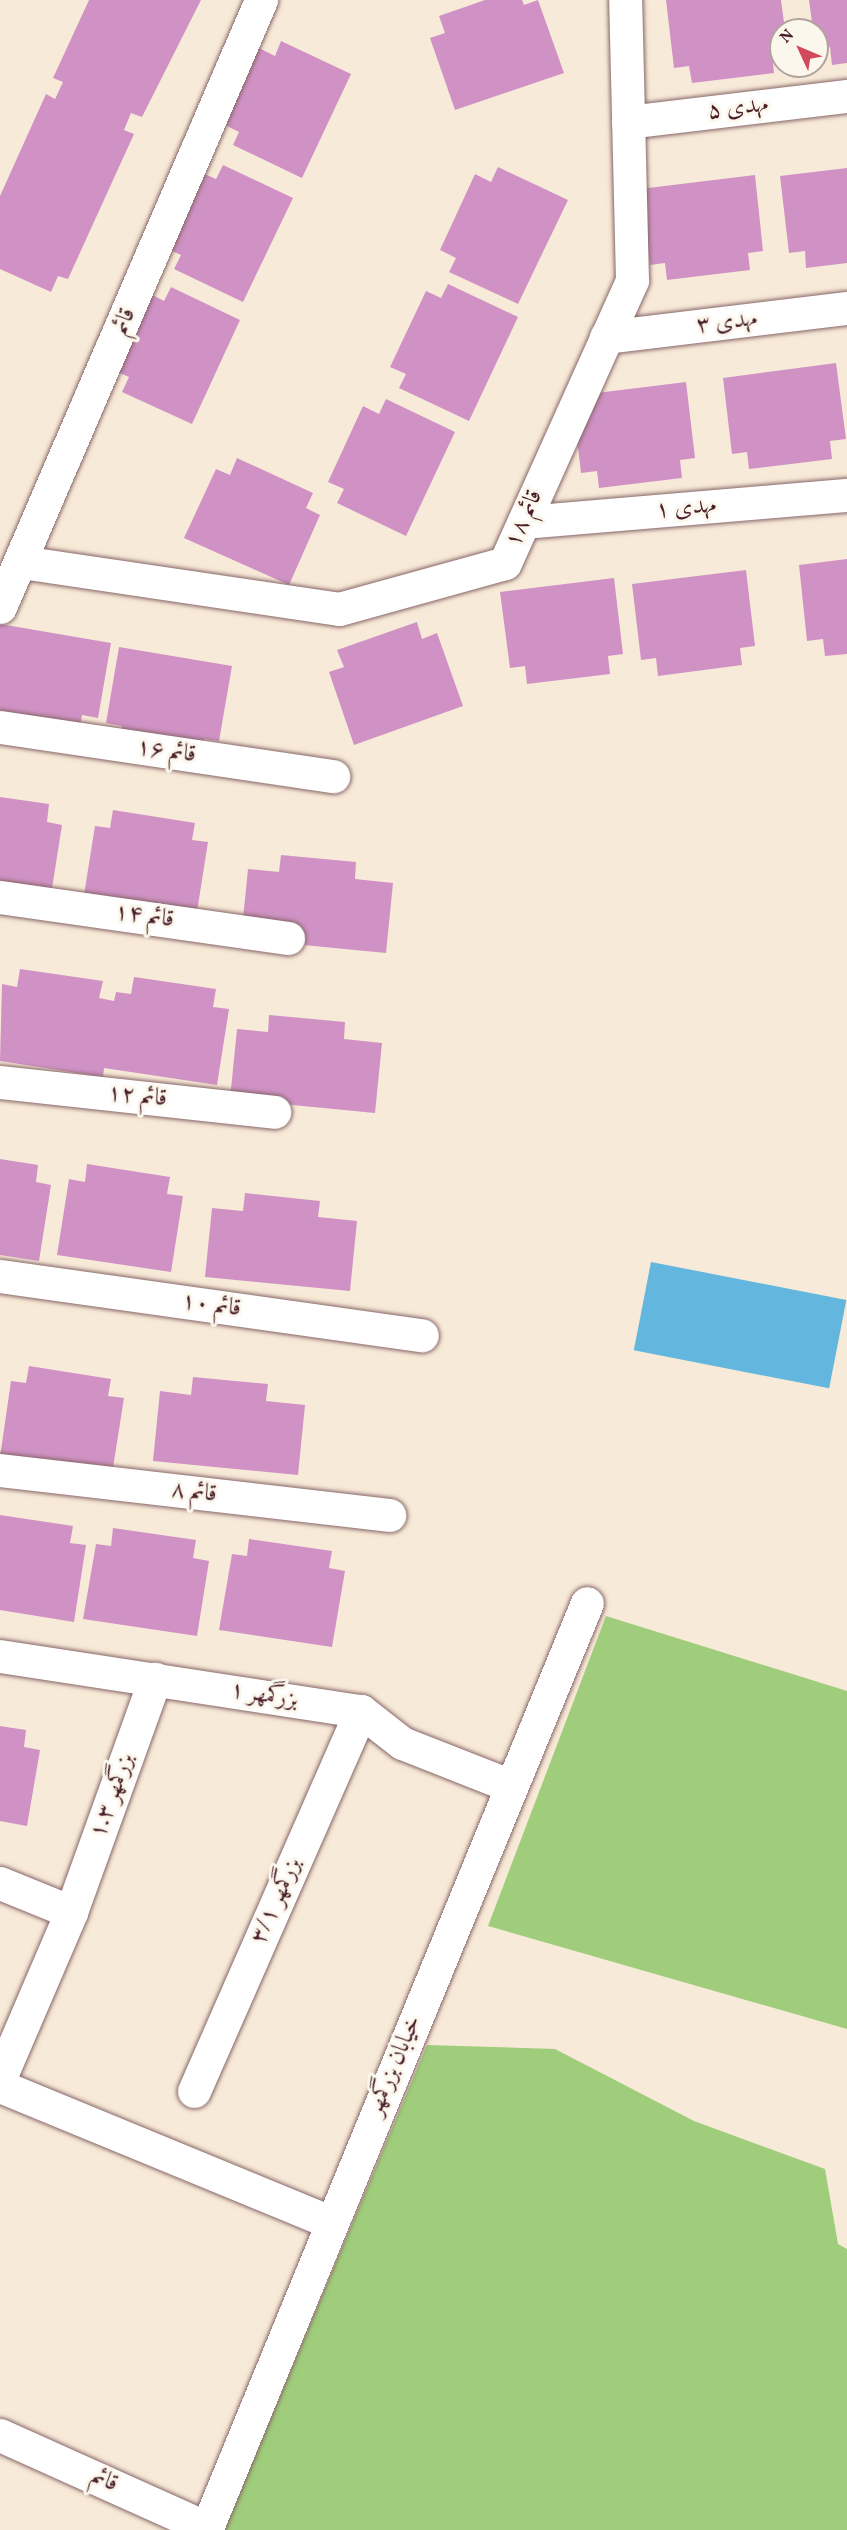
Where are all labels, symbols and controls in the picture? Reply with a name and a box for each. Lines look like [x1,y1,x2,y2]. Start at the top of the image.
north arrow [769,18,829,78]
text: N [776,25,799,49]
street label: مهدی ۵ [706,91,770,127]
street label: قائم [107,304,143,340]
street label: مهدی ۳ [695,305,759,341]
street label: قائم ۱۸ [500,486,550,552]
street label: مهدی ۱ [654,492,718,526]
street label: قائم ۱۶ [134,734,198,770]
street label: قائم ۱۴ [112,899,176,935]
street label: قائم ۱۲ [106,1080,168,1114]
street label: قائم ۱۰ [179,1288,243,1324]
street label: قائم ۸ [170,1476,218,1510]
street label: بزرگمهر ۱ [228,1676,300,1716]
street label: بزرگمهر ۱.۳ [84,1750,142,1842]
street label: بزرگمهر ۳/۱ [245,1853,309,1949]
street label: خیابان بزرگمهر [361,2012,429,2120]
street label: قائم [86,2462,122,2500]

